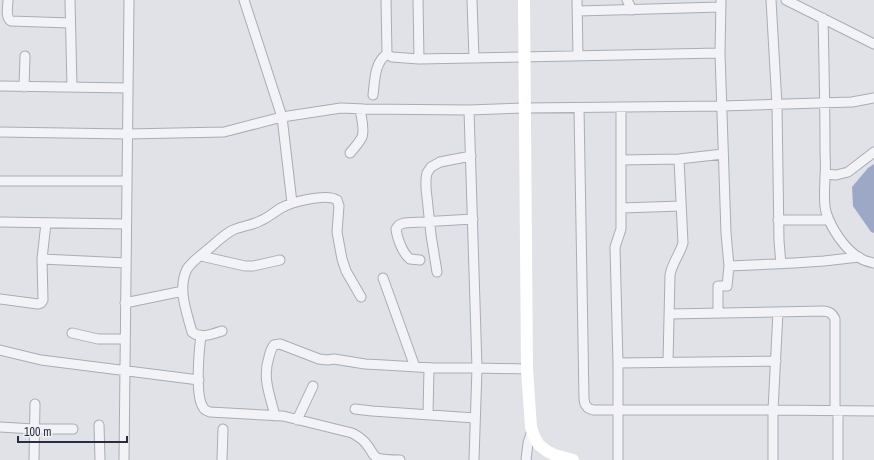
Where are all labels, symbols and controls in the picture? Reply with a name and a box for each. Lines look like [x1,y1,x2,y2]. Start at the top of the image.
scale bar [18,418,127,444]
text: 100 m [24,424,51,440]

